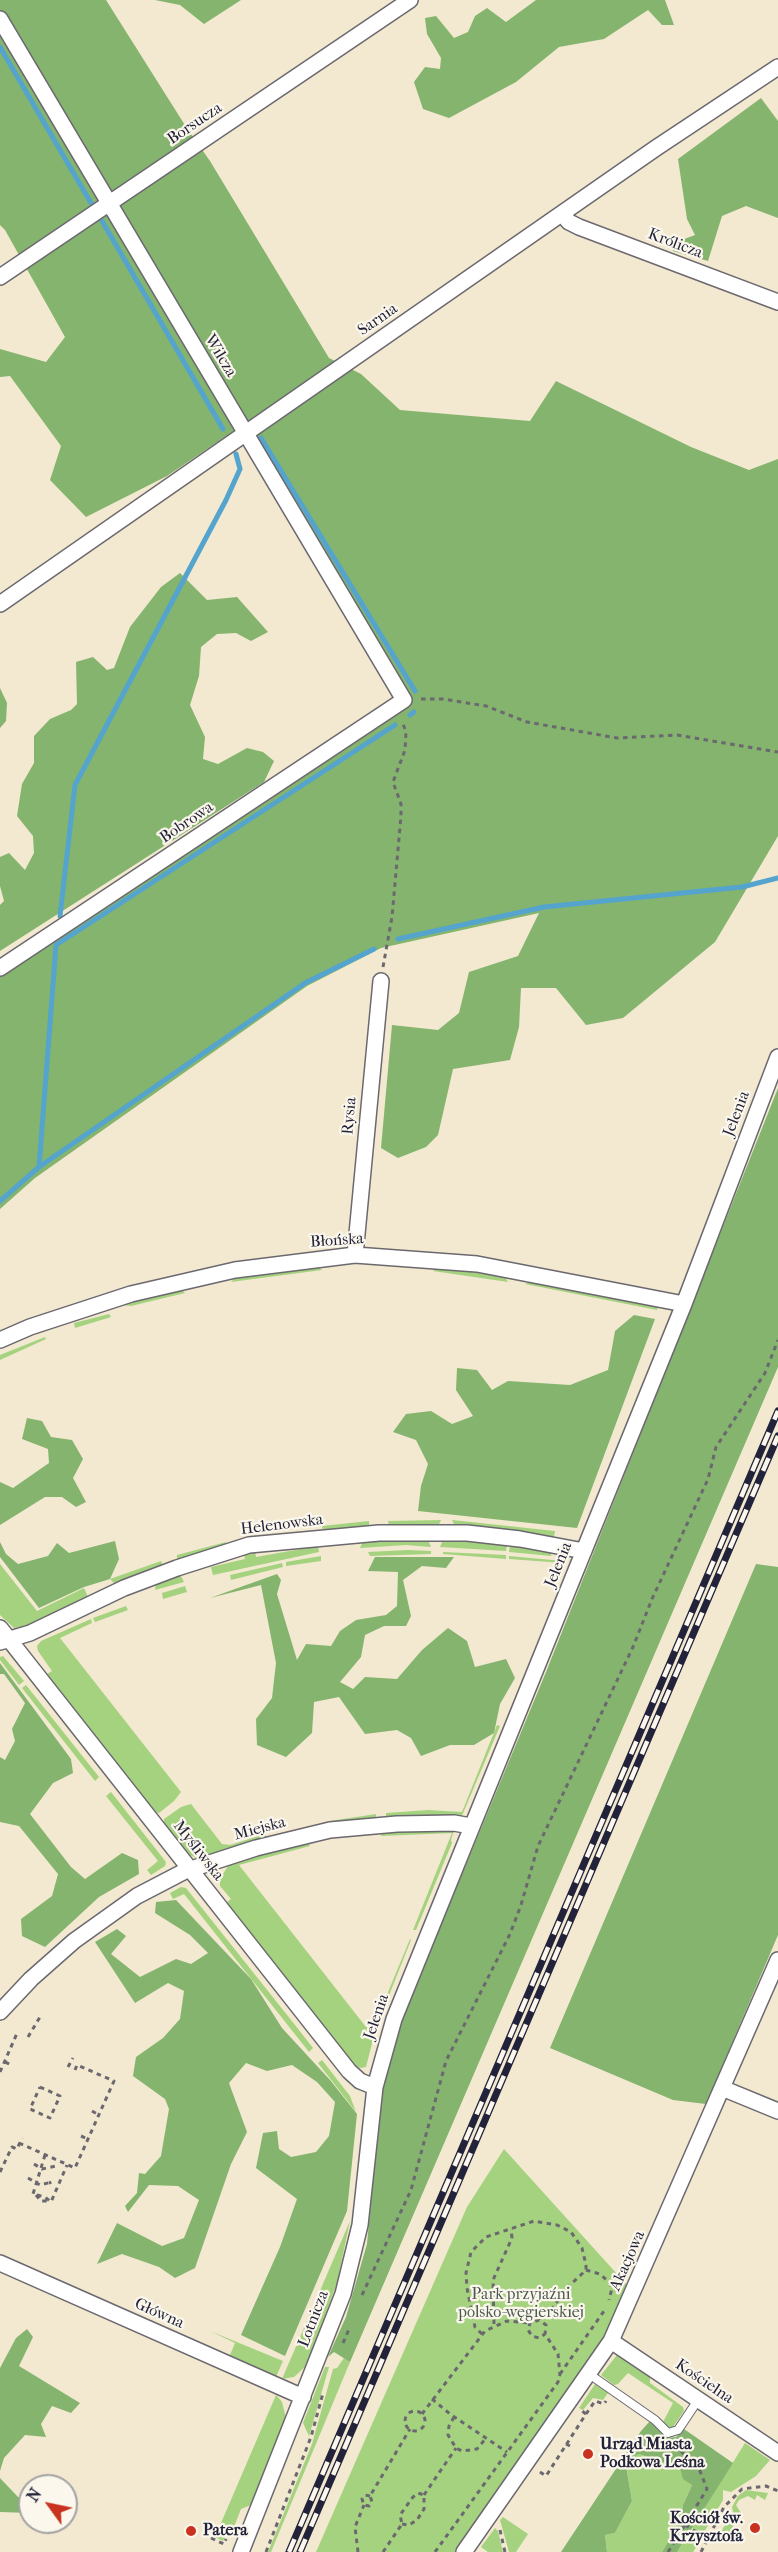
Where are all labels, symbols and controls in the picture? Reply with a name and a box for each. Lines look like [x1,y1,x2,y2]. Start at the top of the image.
street label: Borsucza [164,99,226,149]
street label: Królicza [645,225,705,263]
street label: Sarnia [355,300,401,340]
street label: Wilcza [200,331,240,381]
street label: Bobrowa [157,798,217,848]
street label: Jelenia [720,1089,754,1139]
street label: Rysia [339,1096,361,1136]
street label: Błońska [310,1230,364,1252]
street label: Helenowska [240,1510,324,1540]
street label: Jelenia [541,1540,577,1590]
street label: Miejska [232,1813,288,1845]
street label: Myśliwska [169,1817,227,1885]
street label: Jelenia [360,1992,394,2042]
street label: Akacjowa [606,2228,650,2294]
park label: Park przyjaźni polsko-węgierskiej [458,2285,584,2323]
street label: Lotnicza [294,2288,334,2350]
street label: Główna [131,2295,187,2333]
street label: Kościelna [671,2356,737,2408]
place label: Urząd Miasta Podkowa Leśna [600,2435,705,2473]
marker: Urząd Miasta Podkowa Leśna [581,2447,595,2461]
north arrow [18,2474,78,2534]
text: N [23,2485,45,2505]
place label: Kościół św. Krzysztofa [670,2509,743,2547]
place label: Patera [203,2521,248,2541]
marker: Kościół św. Krzysztofa [748,2521,762,2535]
marker: Patera [184,2524,198,2538]

